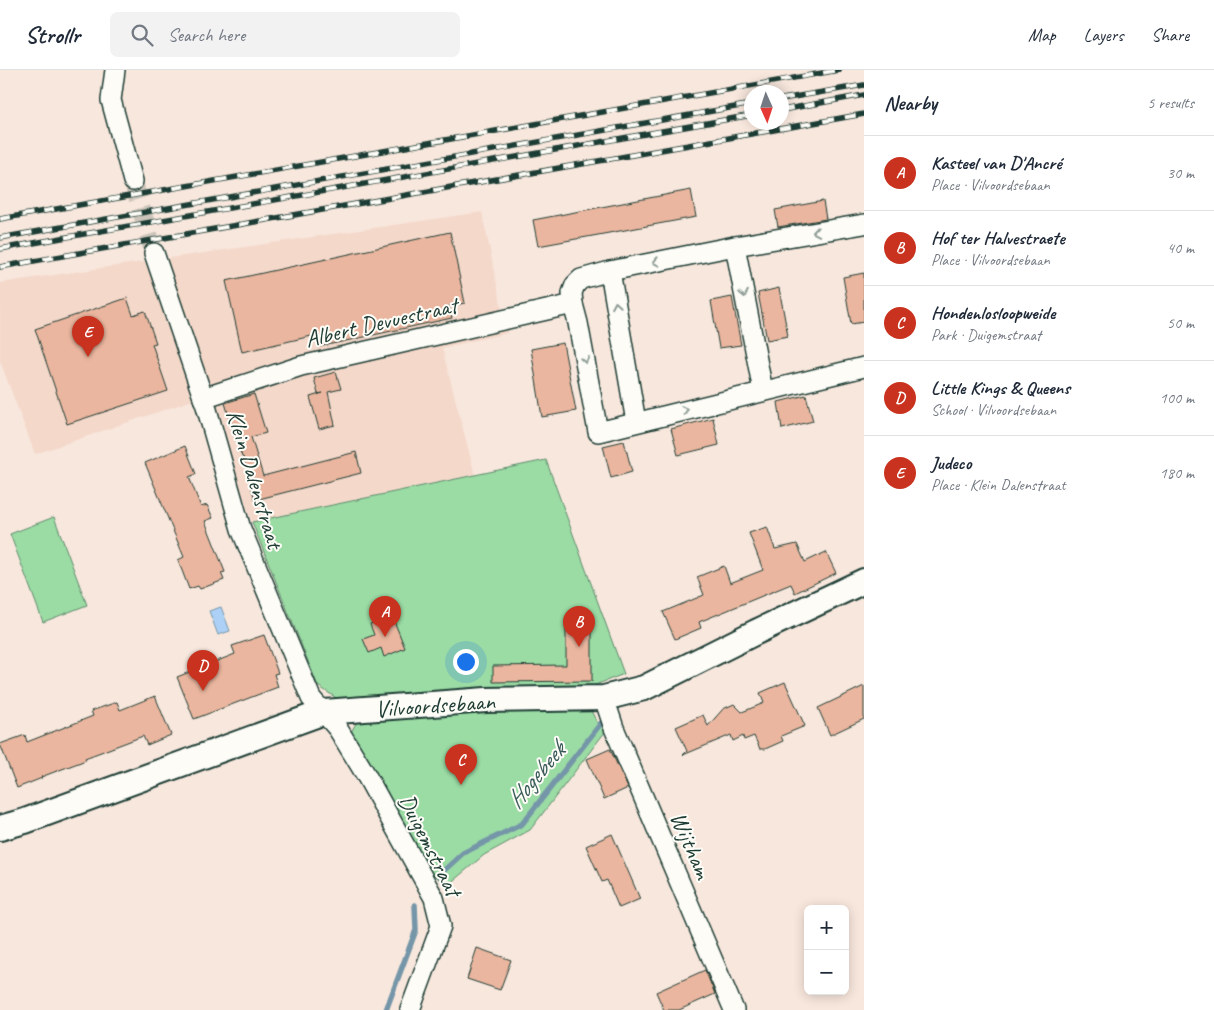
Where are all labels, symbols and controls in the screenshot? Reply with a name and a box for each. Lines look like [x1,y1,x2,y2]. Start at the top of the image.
search box [110,12,460,57]
text: Strollr [25,20,80,50]
icon: search [128,21,156,49]
text: Search here [168,23,245,47]
text: Map [1028,24,1056,46]
text: Layers [1084,24,1123,46]
text: Share [1151,24,1189,46]
north arrow [744,85,789,130]
text: Nearby [884,90,937,116]
text: 5 results [1147,93,1194,113]
text: Kasteel van D'Ancré [931,151,1061,175]
text: A [896,163,904,183]
text: 30 m [1167,163,1194,183]
text: Place · Vilvoordsebaan [931,175,1050,195]
text: Hof ter Halvestraete [931,226,1065,250]
one-way arrow [812,227,820,237]
text: B [896,238,904,258]
text: 40 m [1167,238,1194,258]
text: Place · Vilvoordsebaan [931,250,1050,270]
one-way arrow [652,256,661,267]
street label: Albert Devuestraat [302,289,463,354]
one-way arrow [738,290,749,299]
one-way arrow [611,301,621,309]
text: Hondenlosloopweide [931,301,1055,325]
text: C [896,313,904,333]
text: 50 m [1167,313,1194,333]
pin: E [72,316,104,357]
text: Park · Duigemstraat [931,325,1041,345]
one-way arrow [579,356,589,365]
text: Little Kings & Queens [931,376,1070,400]
text: D [895,388,905,408]
text: 100 m [1160,388,1194,408]
text: School · Vilvoordsebaan [931,400,1056,420]
one-way arrow [681,405,690,416]
street label: Klein Dalenstraat [220,406,291,554]
text: Judeco [931,451,971,475]
text: E [896,463,904,483]
text: 180 m [1160,463,1194,483]
text: Place · Klein Dalenstraat [931,475,1066,495]
pin: A [369,596,401,637]
pin: B [563,606,595,647]
your location [453,649,479,675]
pin: D [187,650,219,691]
street label: Vilvoordsebaan [374,686,497,724]
water label: Hogebeek [499,732,576,815]
pin: C [445,744,477,785]
street label: Duigemstraat [391,789,470,904]
street label: Wijtham [664,807,719,885]
map controls [804,905,849,995]
button: + [804,905,849,950]
button: − [804,950,849,995]

